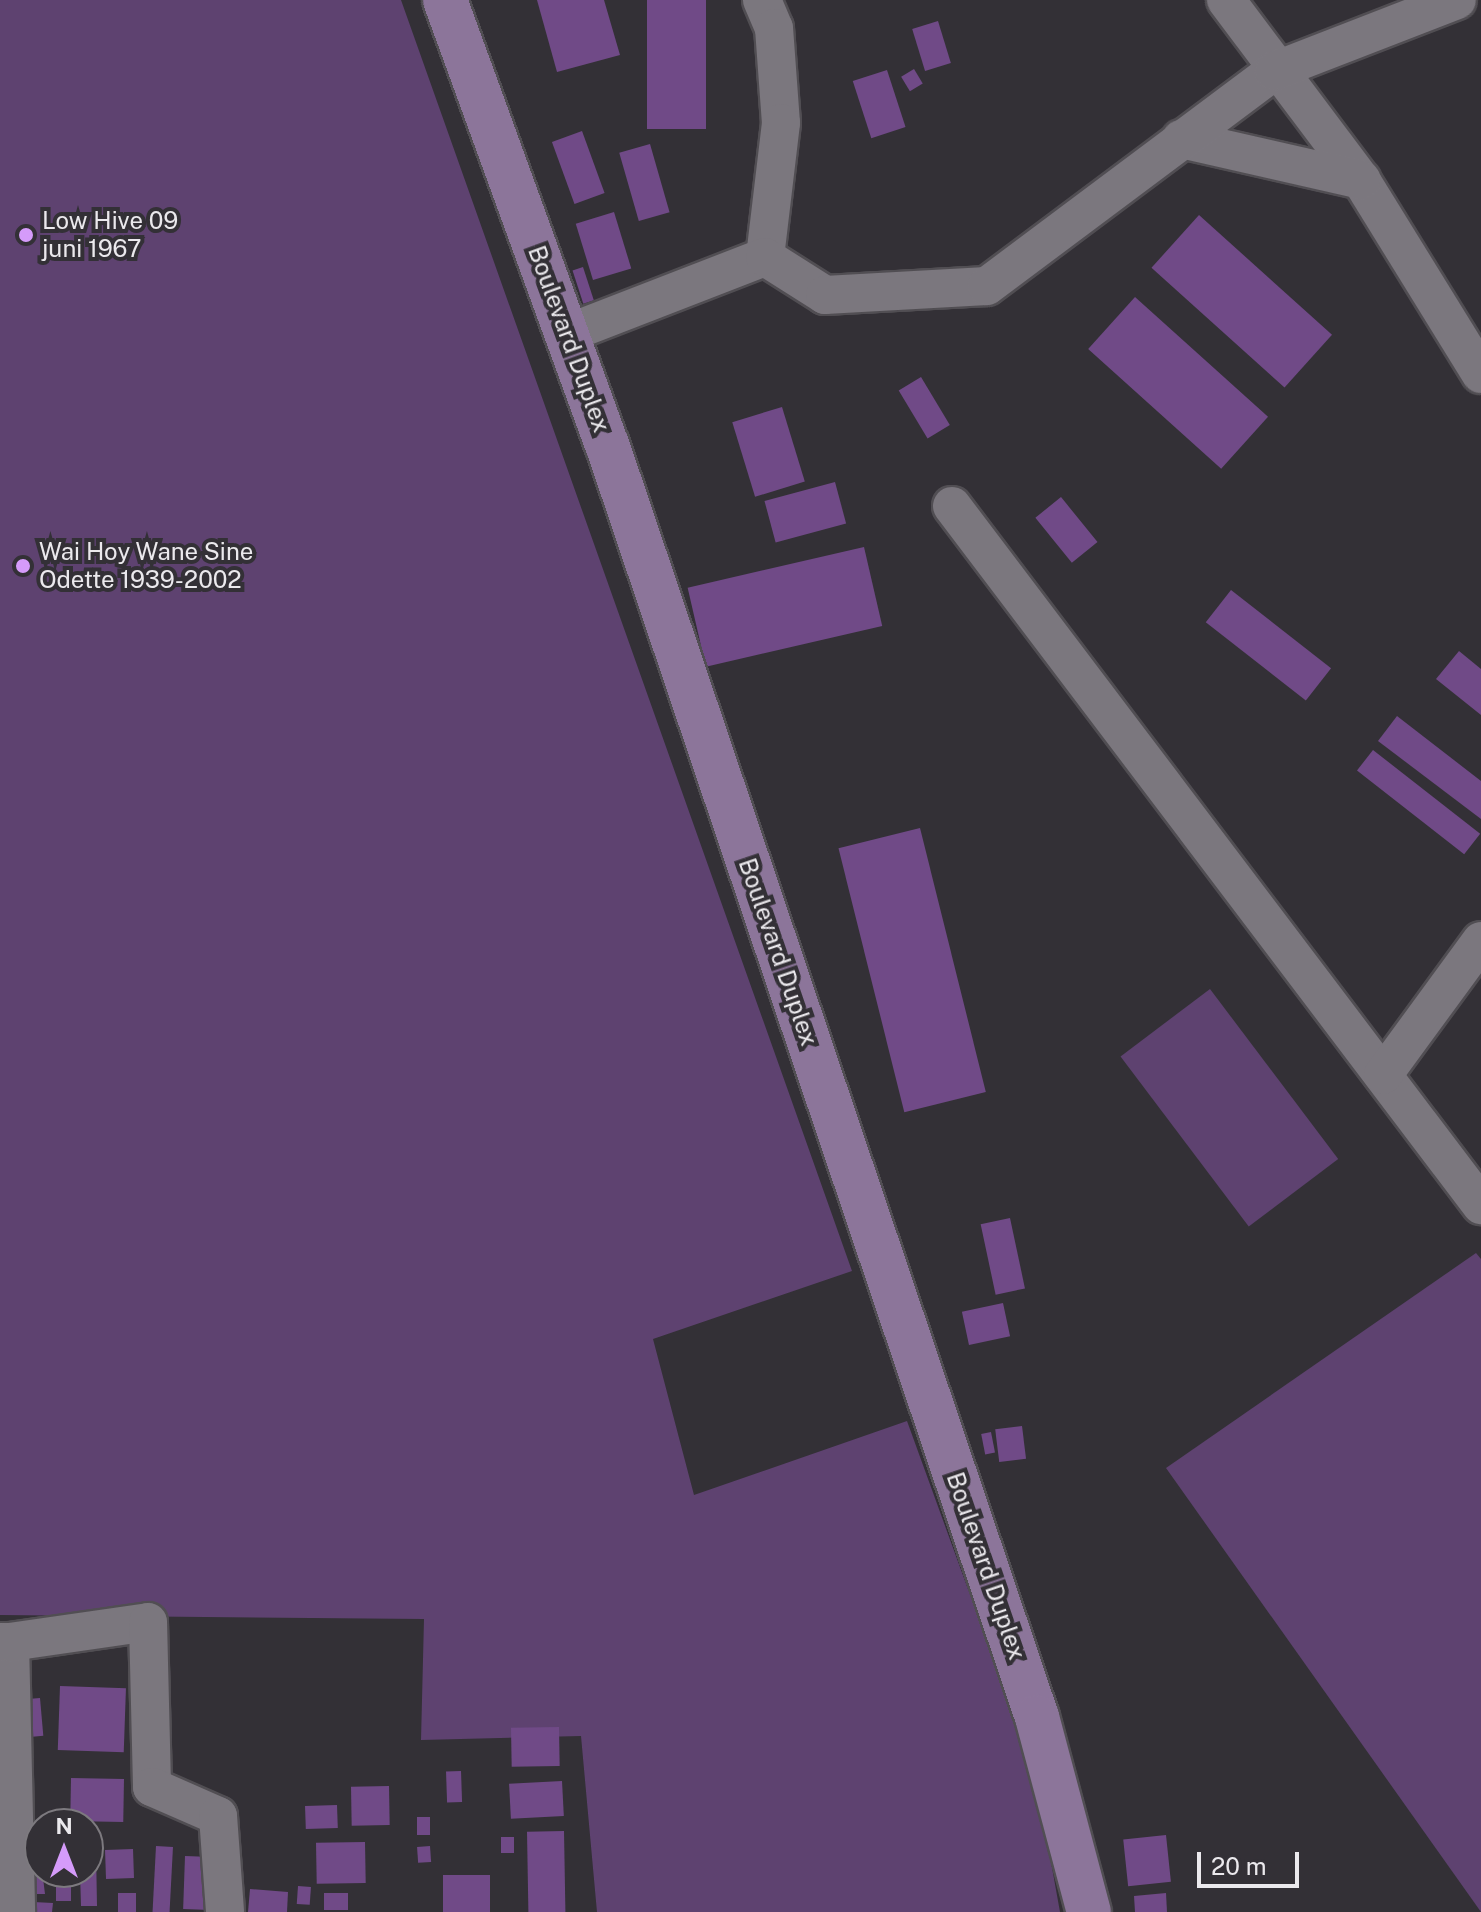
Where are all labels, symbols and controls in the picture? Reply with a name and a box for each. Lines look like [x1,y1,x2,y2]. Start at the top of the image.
place label: Low Hive 09 juni 1967 [42,207,178,263]
marker: Low Hive 09 juni 1967 [17,226,35,244]
street label: Boulevard Duplex [522,242,616,436]
place label: Wai Hoy Wane Sine Odette 1939-2002 [39,538,254,594]
marker: Wai Hoy Wane Sine Odette 1939-2002 [14,557,32,575]
street label: Boulevard Duplex [732,855,824,1049]
street label: Boulevard Duplex [940,1469,1032,1663]
north arrow [24,1808,104,1888]
text: N [55,1813,73,1839]
scale bar [1201,1836,1303,1886]
text: 20 m [1211,1852,1267,1880]

